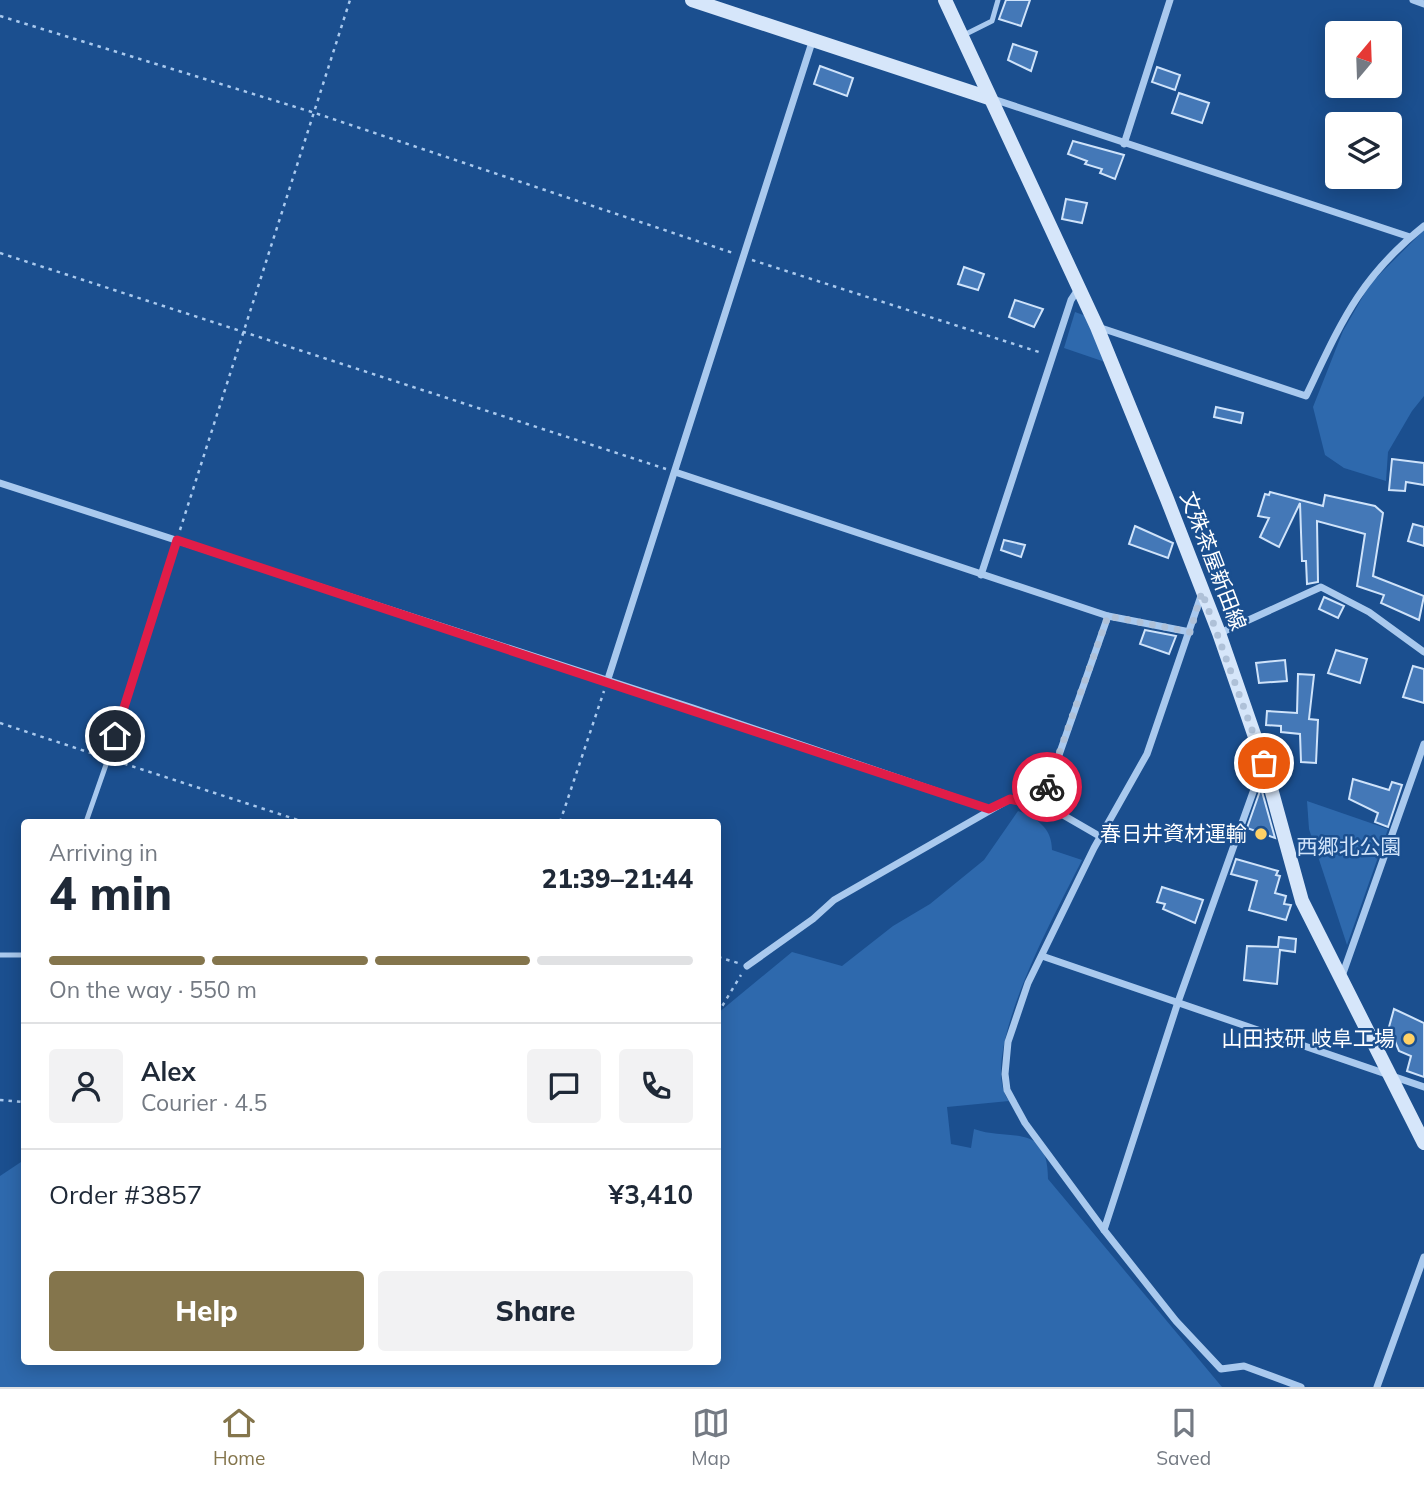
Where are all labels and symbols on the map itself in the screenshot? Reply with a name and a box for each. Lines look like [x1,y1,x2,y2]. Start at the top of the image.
north arrow [1325,21,1402,98]
street label: 文殊茶屋新田線 [1175,487,1252,634]
pin [85,706,145,766]
pin [1234,733,1294,793]
courier [1012,752,1082,822]
place label: 春日井資材運輸 [1100,820,1247,846]
marker: 春日井資材運輸 [1253,826,1269,842]
park label: 西郷北公園 [1297,833,1402,859]
place label: 山田技研 岐阜工場 [1222,1025,1395,1051]
marker: 山田技研 岐阜工場 [1401,1031,1417,1047]

